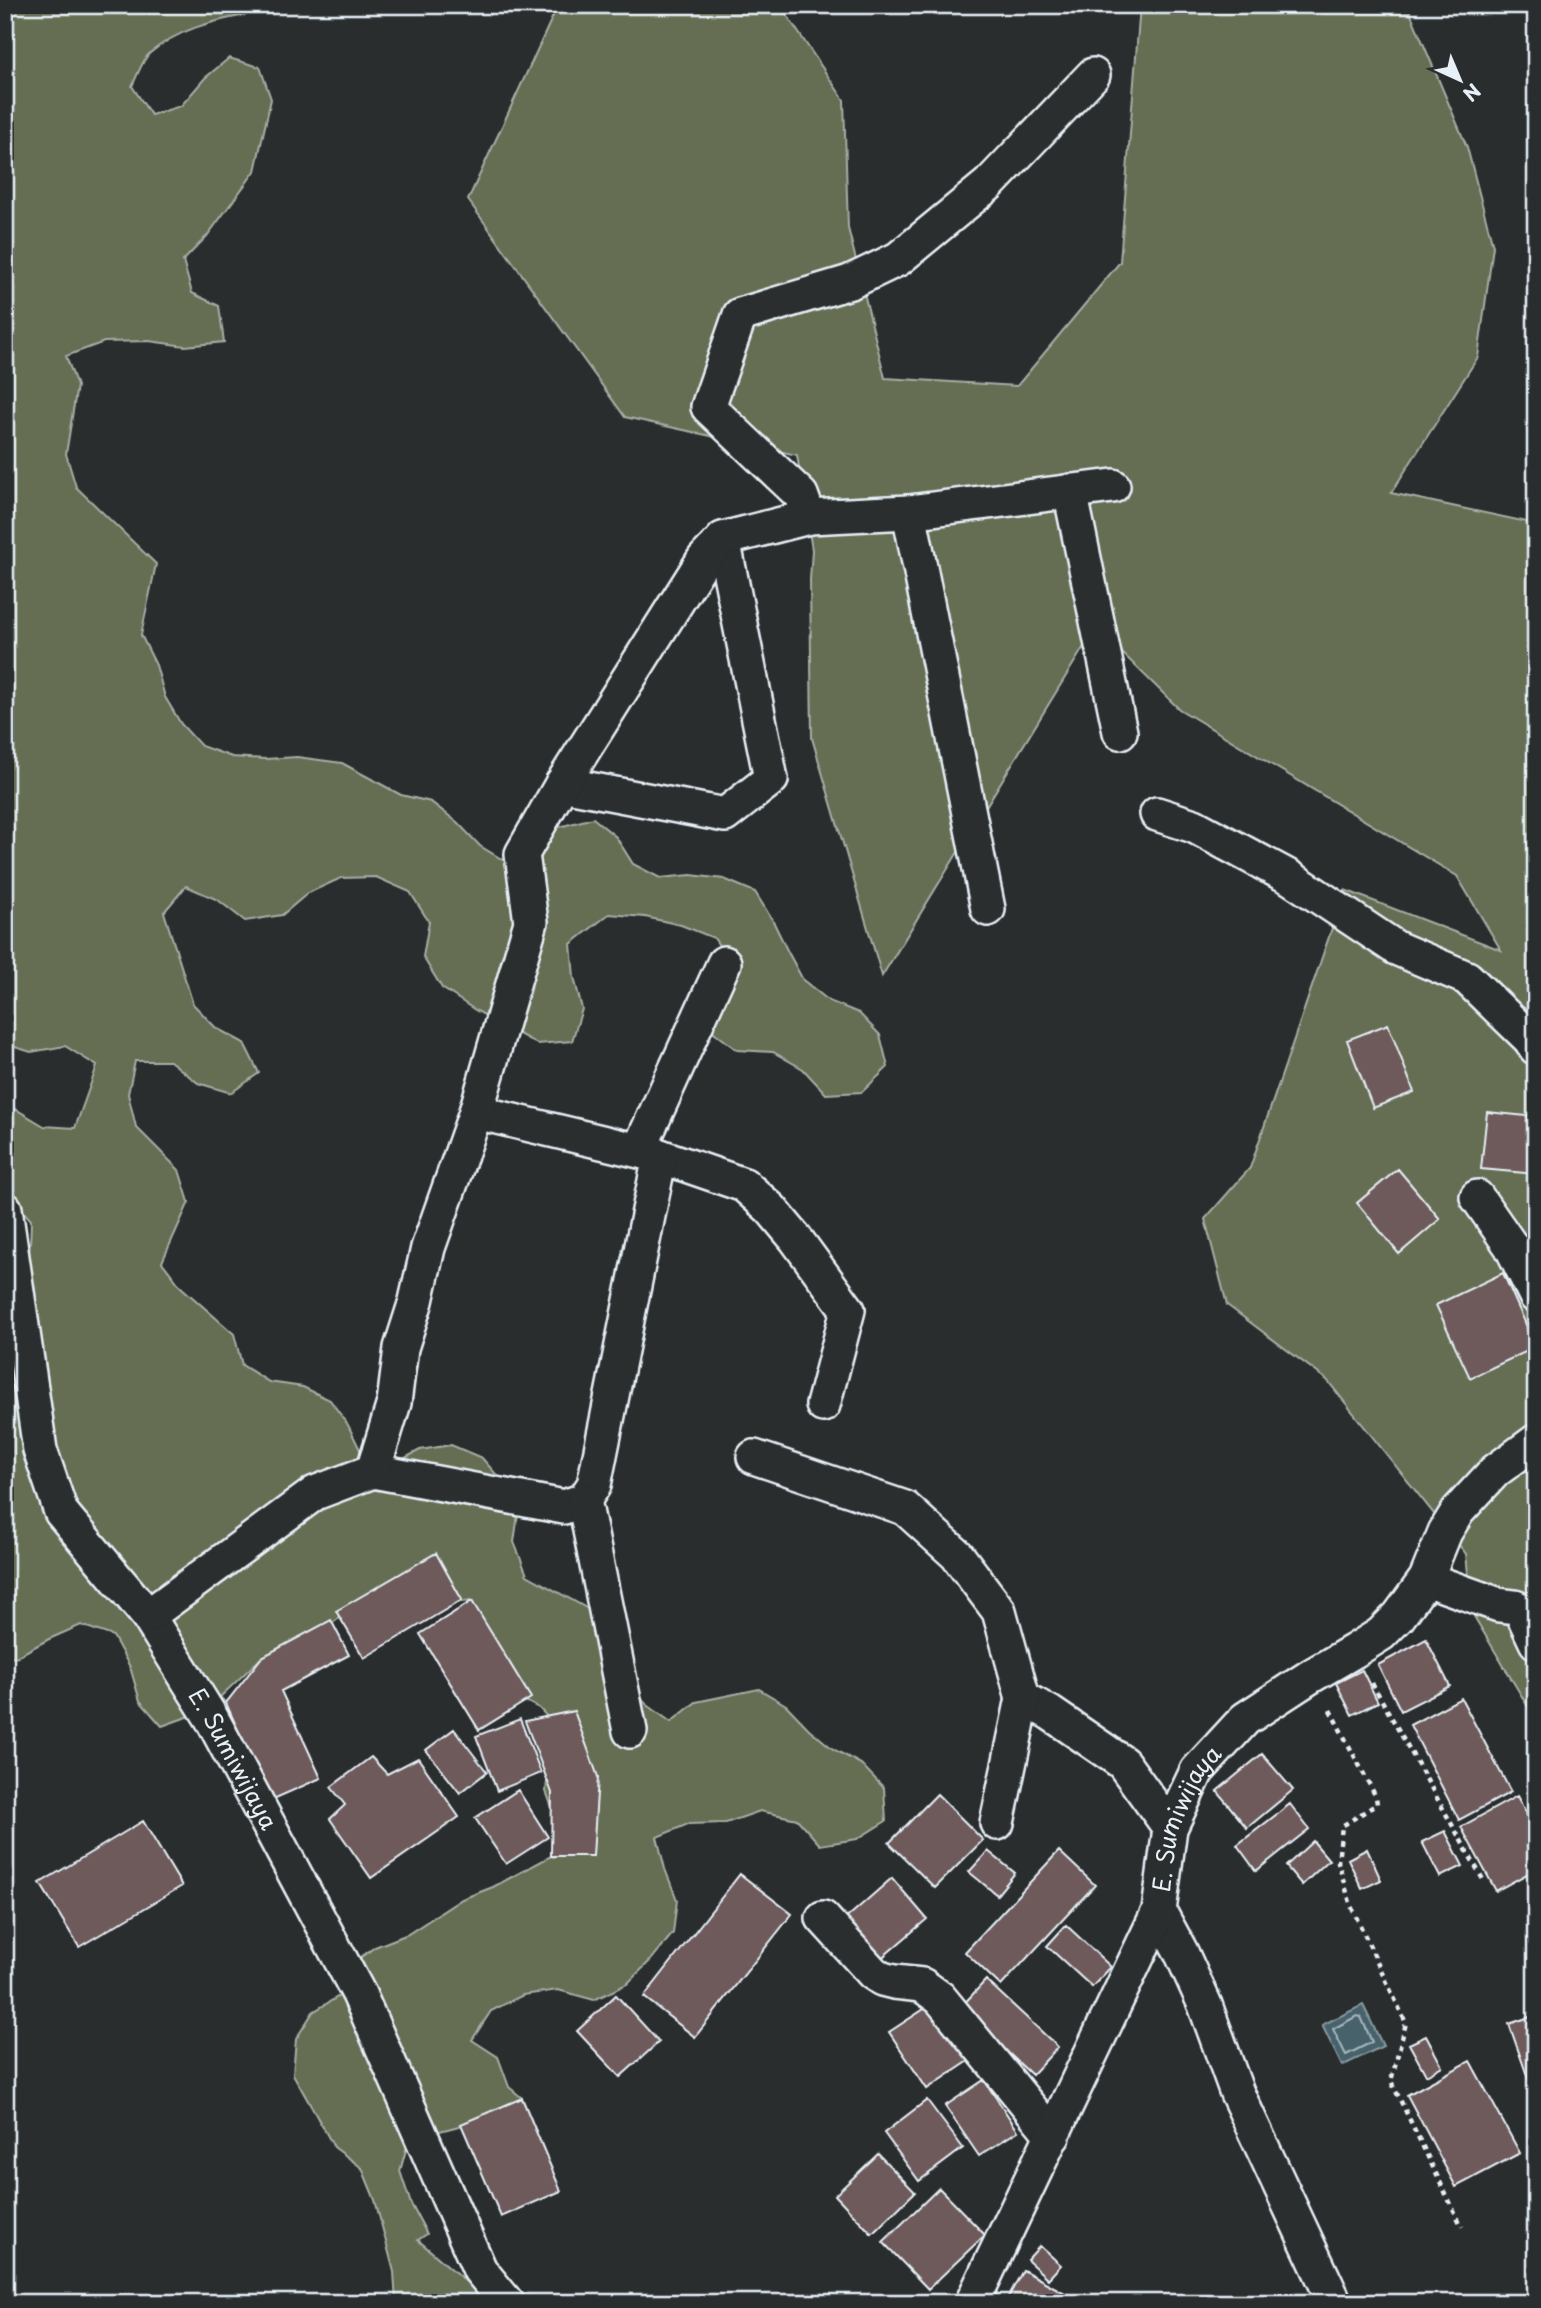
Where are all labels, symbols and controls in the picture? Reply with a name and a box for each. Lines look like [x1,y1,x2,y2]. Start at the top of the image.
north arrow [1426,46,1496,116]
text: N [1457,78,1488,108]
street label: E. Sumiwijaya [181,1681,287,1836]
street label: E. Sumiwijaya [1143,1736,1229,1894]

